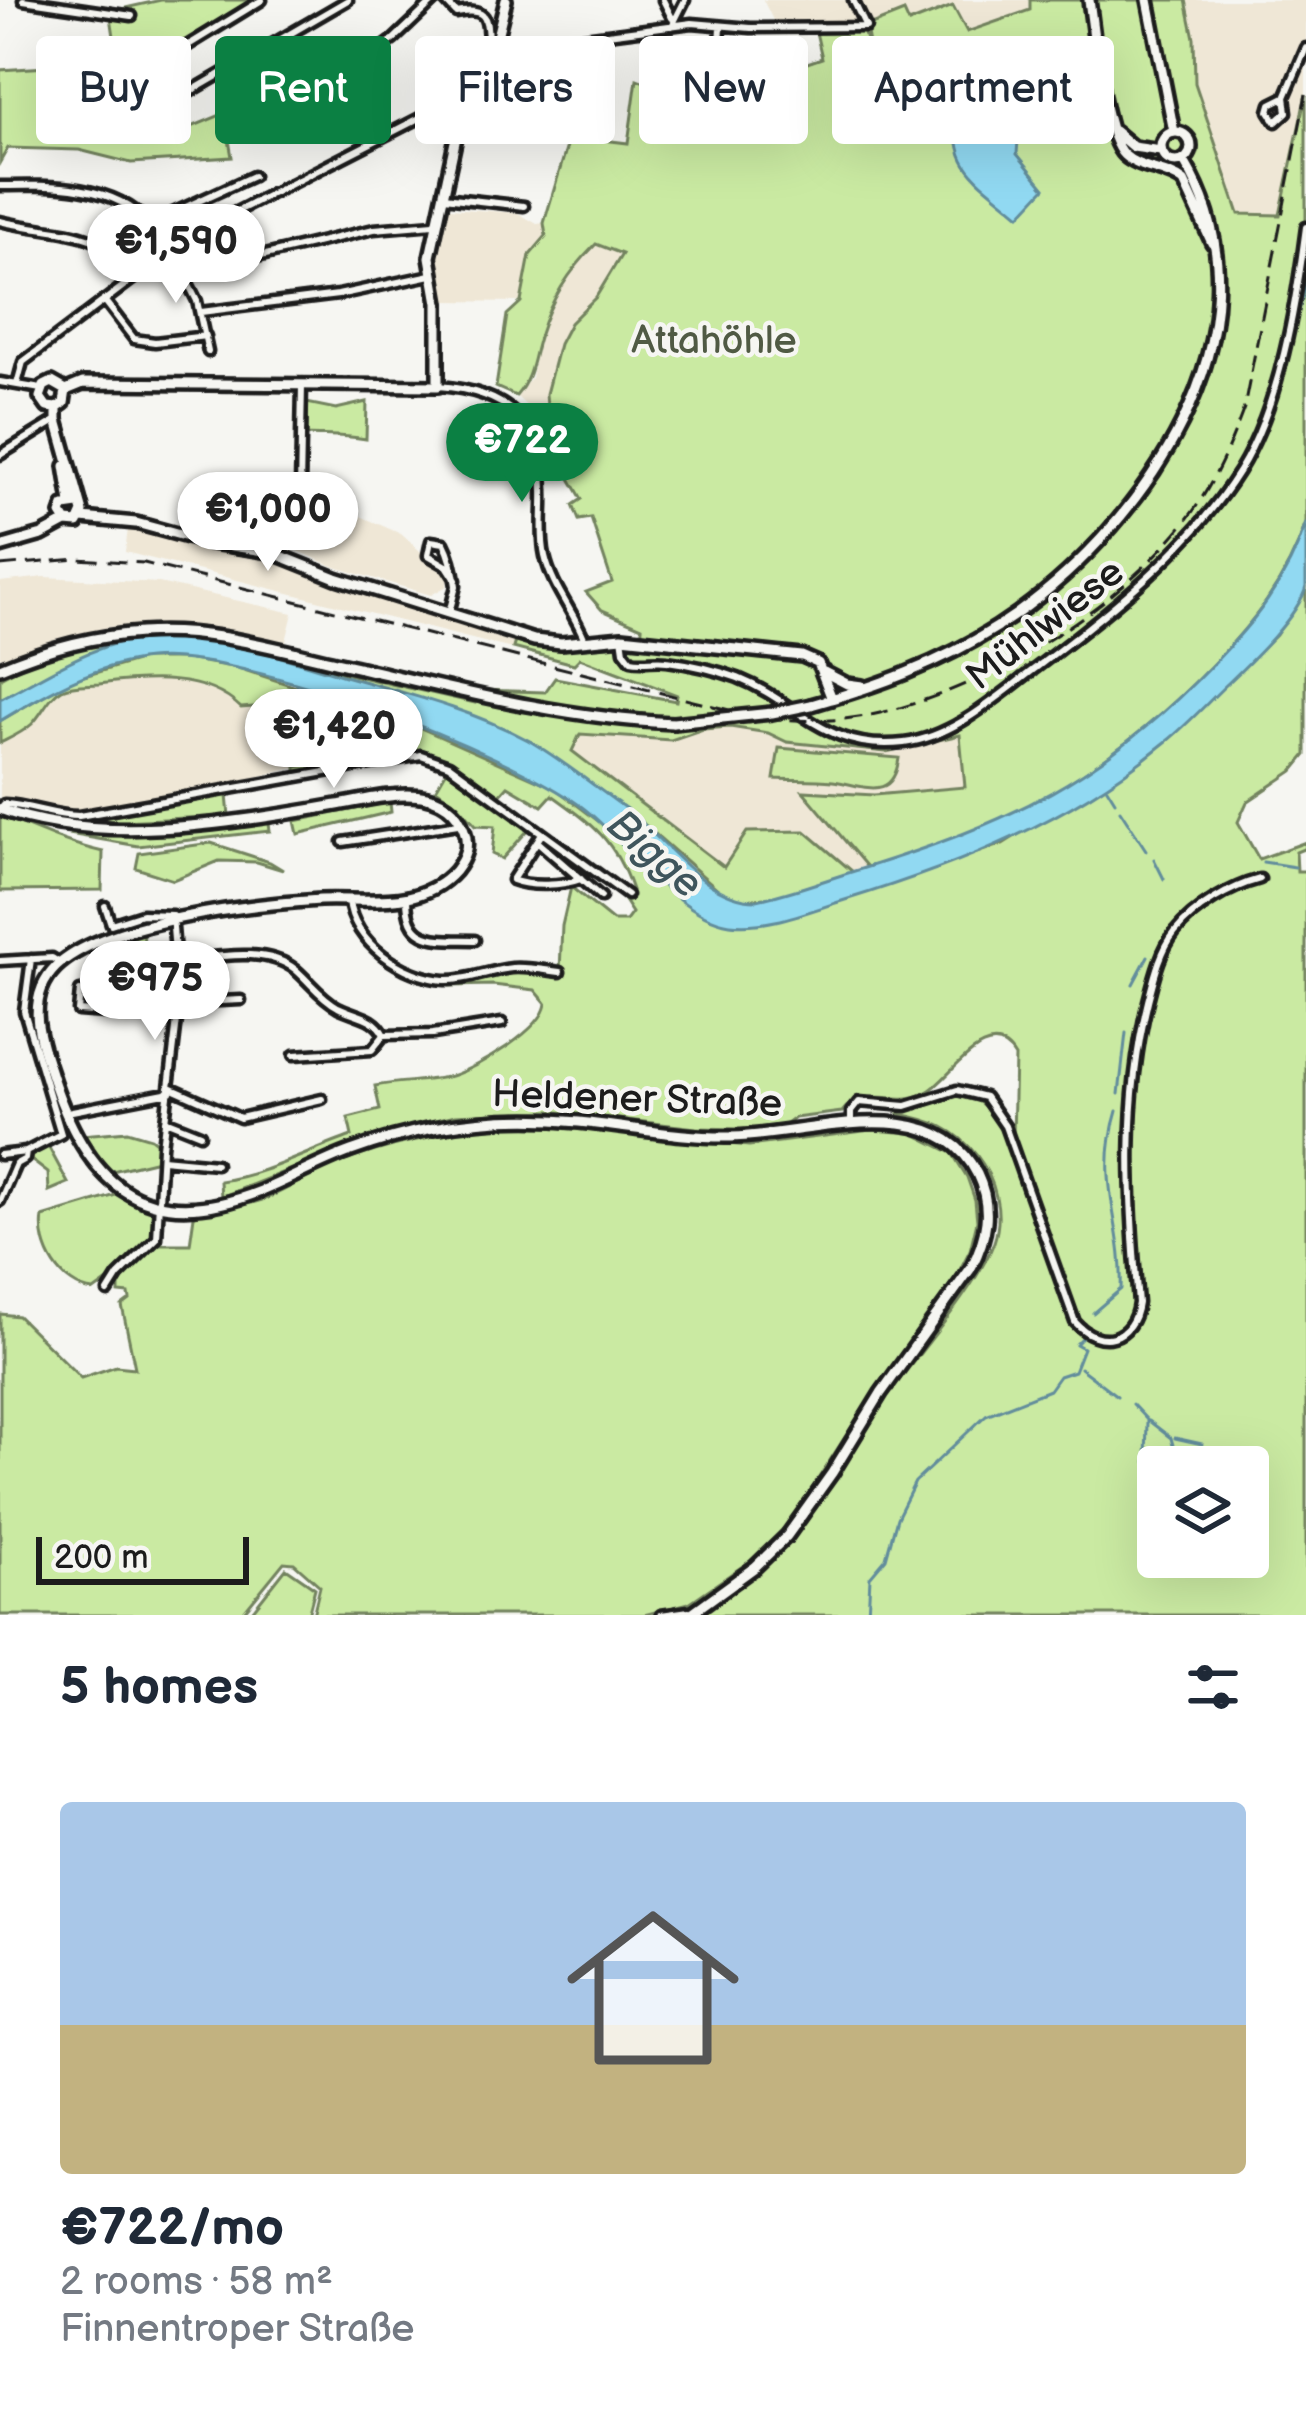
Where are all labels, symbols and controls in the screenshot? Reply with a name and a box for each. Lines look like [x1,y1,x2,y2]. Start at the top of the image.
chip: Buy [36,36,191,144]
chip: Rent [215,36,391,144]
chip: Filters [415,36,615,144]
chip: New [639,36,808,144]
chip: Apartment [832,36,1114,144]
pin: €1,590 [78,204,274,306]
text: €1,590 [114,219,238,266]
park label: Attahöhle [631,318,797,365]
pin: €722 [451,403,593,505]
text: €722 [473,418,571,465]
pin: €1,000 [170,472,366,574]
text: €1,000 [204,487,332,534]
street label: Mühlwiese [957,549,1134,701]
pin: €1,420 [236,689,432,791]
text: €1,420 [272,704,396,751]
water label: Bigge [596,800,712,910]
pin: €975 [84,941,226,1043]
text: €975 [107,956,203,1003]
street label: Heldener Straße [491,1071,783,1128]
map controls [1137,1446,1269,1578]
button: layers [1137,1446,1269,1578]
scale bar [36,1531,249,1584]
text: 200 m [54,1538,148,1578]
icon: filters [1180,1654,1246,1720]
text: 5 homes [60,1657,258,1718]
icon: home [545,1880,761,2096]
text: €722/mo [60,2198,284,2259]
text: 2 rooms · 58 m² [60,2259,333,2306]
text: Finnentroper Straße [60,2306,414,2353]

